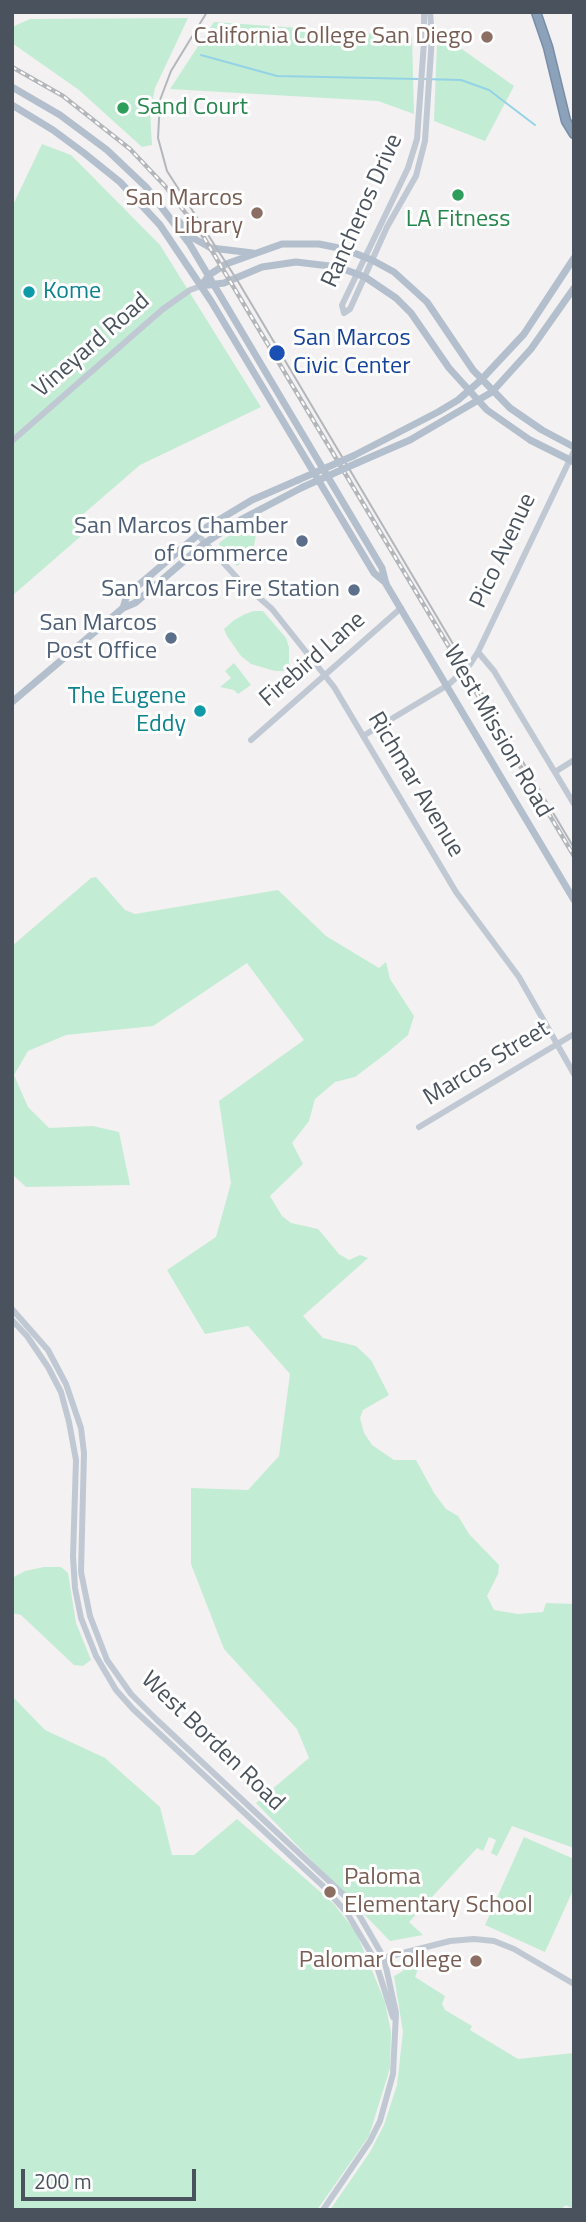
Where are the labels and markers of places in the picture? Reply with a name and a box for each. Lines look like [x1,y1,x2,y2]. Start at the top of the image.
place label: California College San Diego [193,23,473,51]
marker: California College San Diego [479,29,495,45]
place label: Sand Court [137,94,248,122]
marker: Sand Court [115,100,131,116]
place label: San Marcos Library [125,185,243,241]
marker: LA Fitness [450,187,466,203]
marker: San Marcos Library [249,205,265,221]
place label: LA Fitness [406,206,510,234]
place label: Kome [43,278,101,306]
marker: Kome [21,284,37,300]
place label: San Marcos Civic Center [293,325,411,381]
marker: San Marcos Civic Center [267,343,287,363]
place label: San Marcos Chamber of Commerce [74,513,288,569]
marker: San Marcos Chamber of Commerce [294,533,310,549]
place label: San Marcos Fire Station [101,576,340,604]
marker: San Marcos Fire Station [346,582,362,598]
place label: San Marcos Post Office [39,610,157,666]
marker: San Marcos Post Office [163,630,179,646]
place label: The Eugene Eddy [68,683,186,739]
marker: The Eugene Eddy [192,703,208,719]
place label: Paloma Elementary School [344,1864,533,1920]
marker: Paloma Elementary School [322,1884,338,1900]
place label: Palomar College [299,1947,462,1975]
marker: Palomar College [468,1953,484,1969]

